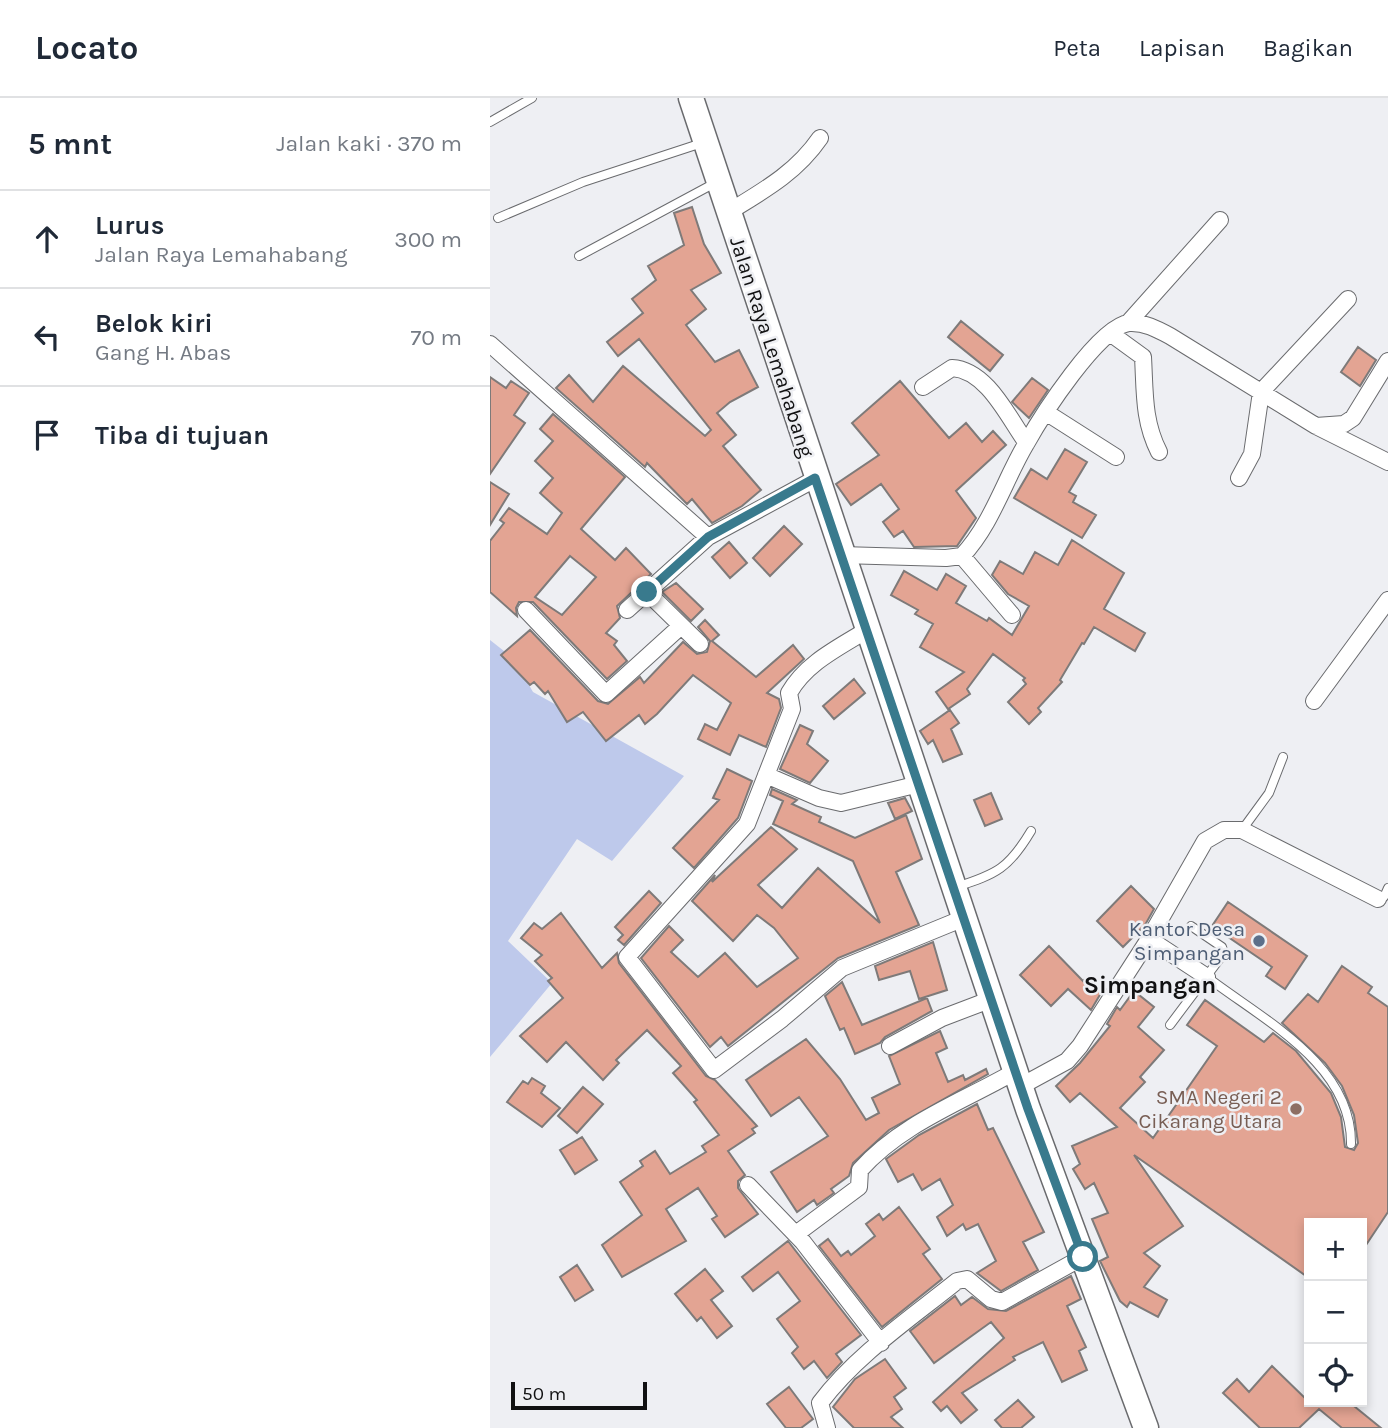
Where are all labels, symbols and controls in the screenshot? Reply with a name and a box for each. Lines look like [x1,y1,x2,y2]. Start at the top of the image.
text: Locato [35,29,138,67]
text: Peta [1053,34,1101,62]
text: Lapisan [1139,34,1225,62]
text: Bagikan [1263,34,1353,62]
text: 5 mnt [28,126,112,162]
text: Jalan kaki · 370 m [276,130,462,157]
text: Lurus [95,210,164,241]
icon: ahead [28,220,66,258]
text: 300 m [394,226,462,253]
street label: Jalan Raya Lemahabang [725,234,819,460]
text: Jalan Raya Lemahabang [95,241,347,268]
text: Belok kiri [95,308,213,339]
icon: left [28,318,66,356]
text: 70 m [411,324,462,351]
text: Gang H. Abas [95,339,231,366]
icon: arrive [28,416,66,454]
text: Tiba di tujuan [95,420,269,451]
route end [631,576,662,607]
place label: Kantor Desa Simpangan [1129,917,1245,965]
marker: Kantor Desa Simpangan [1251,933,1267,949]
district label: Simpangan [1084,971,1216,999]
place label: SMA Negeri 2 Cikarang Utara [1138,1085,1282,1133]
marker: SMA Negeri 2 Cikarang Utara [1288,1101,1304,1117]
map controls [1304,1218,1367,1407]
button: + [1304,1218,1367,1281]
route start [1067,1241,1098,1272]
button: − [1304,1281,1367,1344]
button: locate [1304,1344,1367,1407]
scale bar [511,1379,648,1411]
text: 50 m [522,1383,566,1405]

